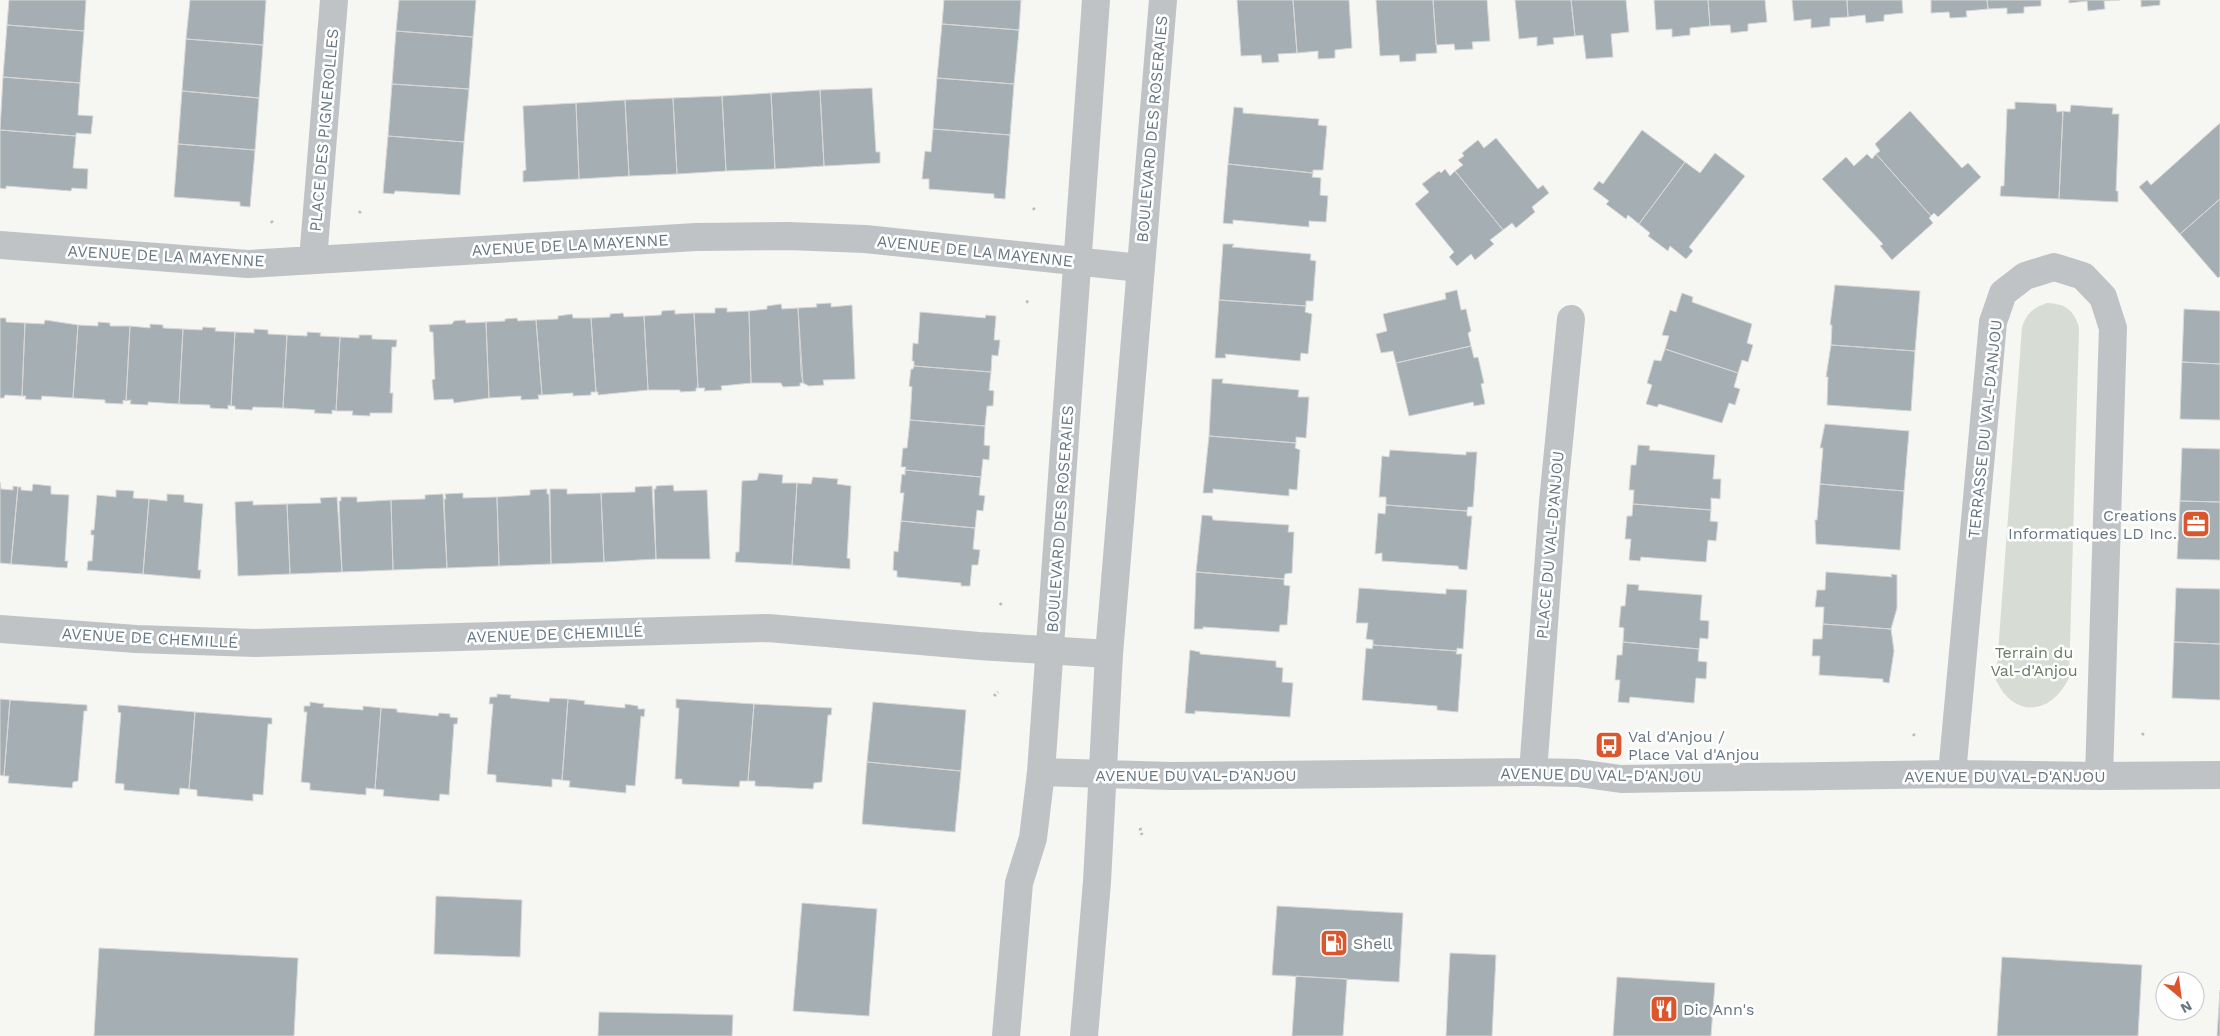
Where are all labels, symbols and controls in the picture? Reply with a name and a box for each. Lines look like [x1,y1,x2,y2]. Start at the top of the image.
street label: BOULEVARD DES ROSERAIES [1133,15,1171,243]
street label: PLACE DES PIGNEROLLES [306,28,342,232]
street label: AVENUE DE LA MAYENNE [471,230,669,260]
street label: AVENUE DE LA MAYENNE [876,231,1074,271]
street label: AVENUE DE LA MAYENNE [67,241,265,271]
street label: TERRASSE DU VAL-D'ANJOU [1964,319,2006,539]
street label: BOULEVARD DES ROSERAIES [1043,405,1077,633]
street label: PLACE DU VAL-D'ANJOU [1532,450,1568,640]
place label: Creations Informatiques LD Inc. [2008,506,2177,543]
office icon: Creations Informatiques LD Inc. [2181,509,2211,539]
street label: AVENUE DE CHEMILLÉ [466,621,644,647]
street label: AVENUE DE CHEMILLÉ [61,624,239,652]
park label: Terrain du Val-d'Anjou [1990,643,2078,680]
place label: Val d'Anjou / Place Val d'Anjou [1628,727,1759,764]
bus stop icon: Val d'Anjou / Place Val d'Anjou [1594,730,1624,760]
street label: AVENUE DU VAL-D'ANJOU [1500,764,1702,786]
street label: AVENUE DU VAL-D'ANJOU [1095,766,1297,785]
street label: AVENUE DU VAL-D'ANJOU [1904,767,2106,786]
fuel station icon: Shell [1319,928,1349,958]
place label: Shell [1353,934,1392,953]
north arrow [2155,971,2205,1021]
restaurant icon: Dic Ann's [1649,994,1679,1024]
text: N [2178,998,2195,1017]
place label: Dic Ann's [1683,1000,1754,1019]

